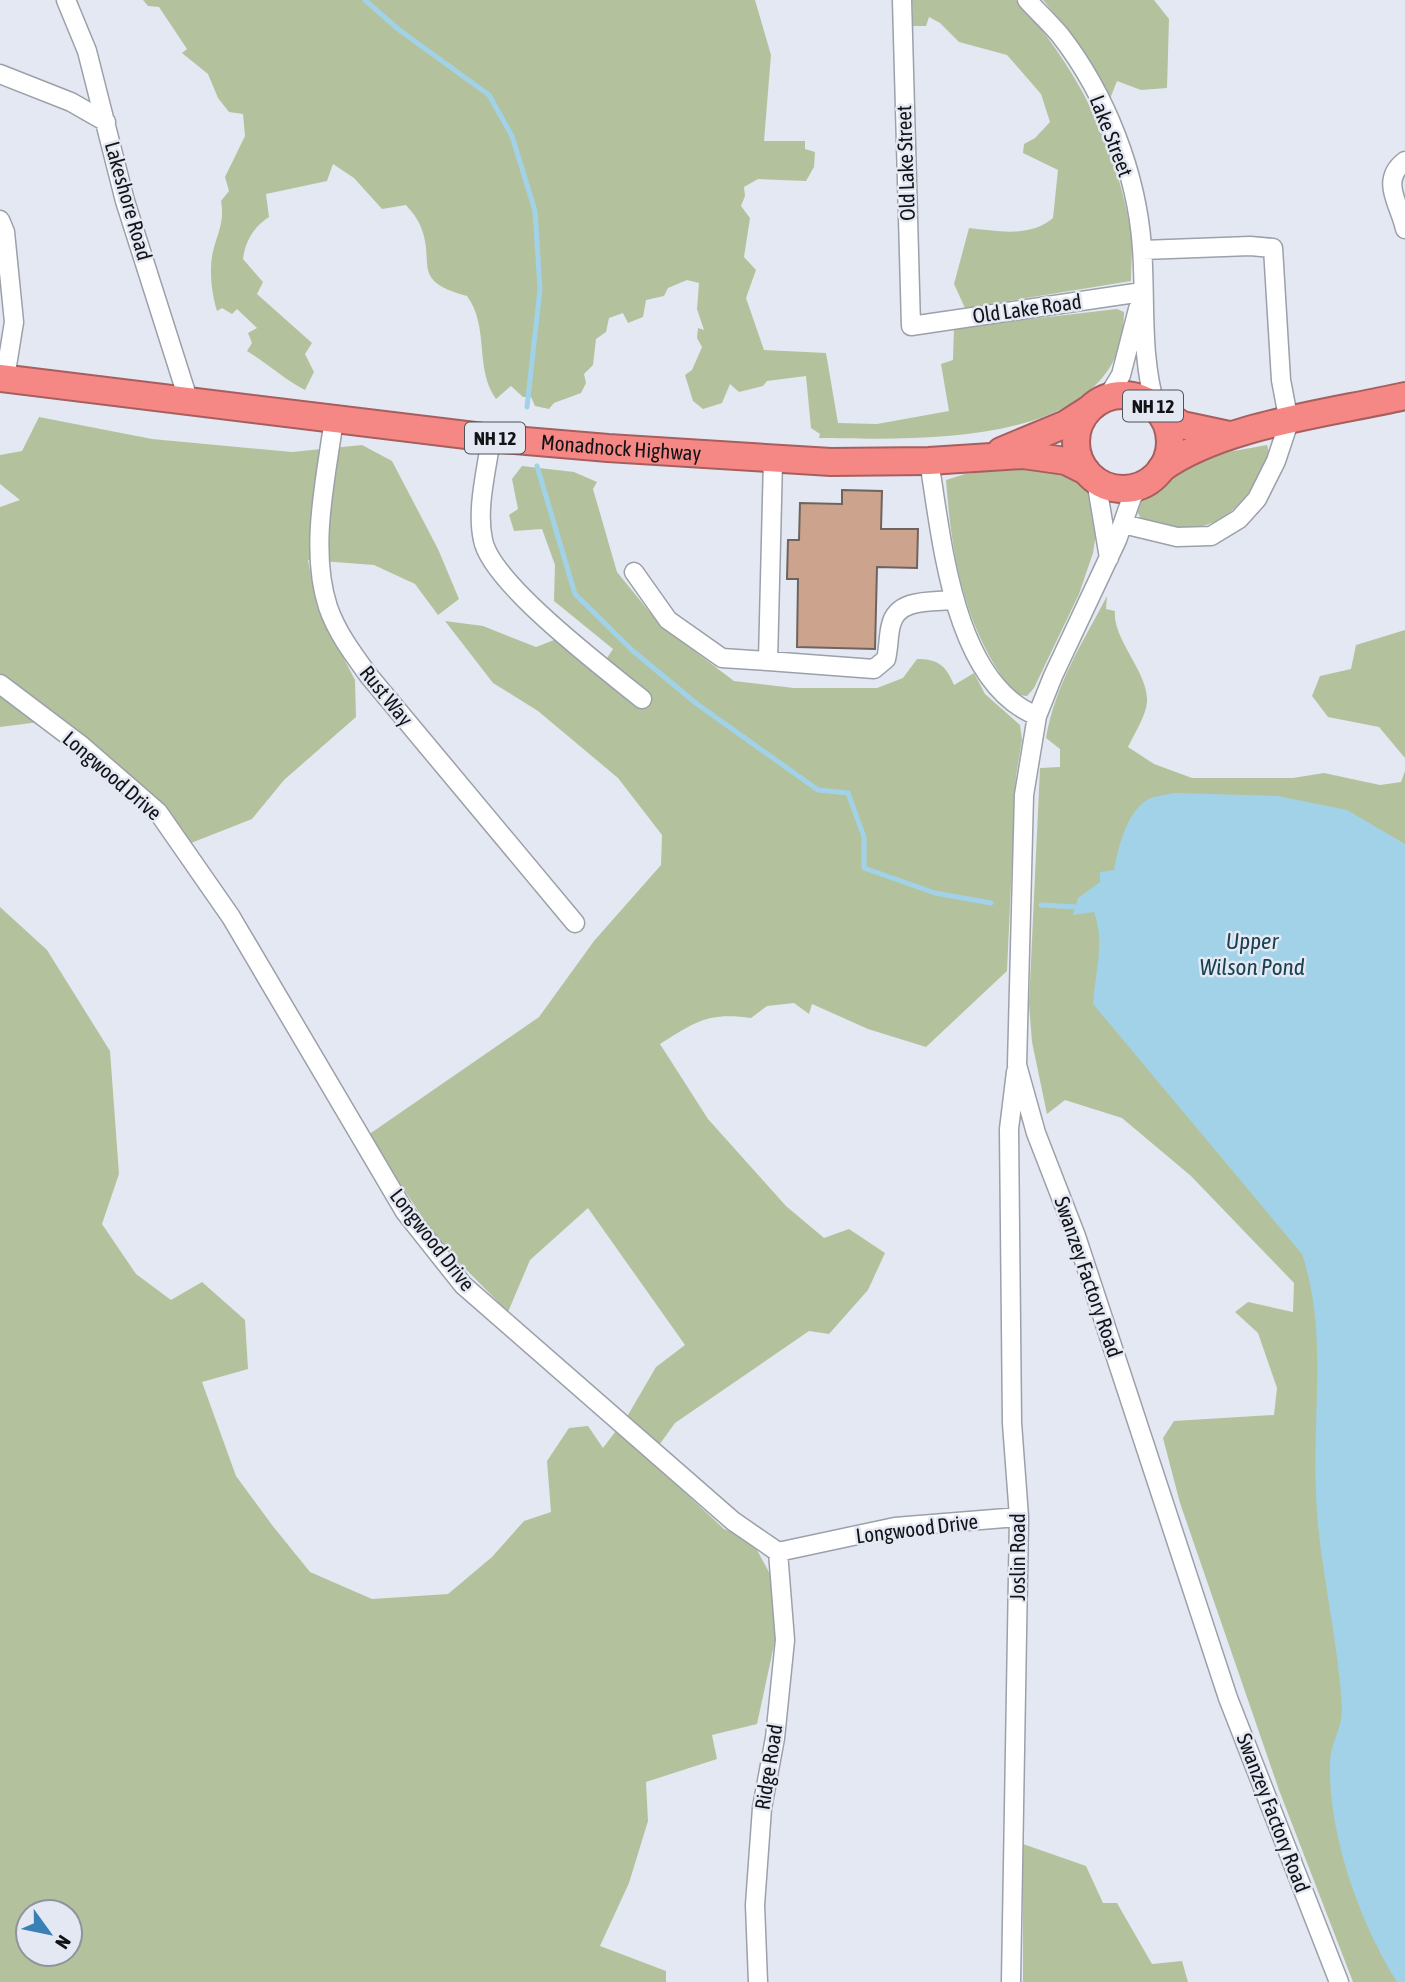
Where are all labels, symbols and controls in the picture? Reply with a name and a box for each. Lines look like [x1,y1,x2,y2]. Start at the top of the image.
street label: Lake Street [1085,92,1138,180]
street label: Old Lake Street [891,105,919,221]
street label: Lakeshore Road [101,139,157,263]
street label: Old Lake Road [971,288,1083,328]
road number: NH 12 [1123,390,1183,422]
road number: NH 12 [465,422,525,453]
street label: Monadnock Highway [540,429,702,465]
street label: Rust Way [355,661,418,730]
street label: Longwood Drive [58,726,167,825]
water label: Upper Wilson Pond [1199,928,1305,980]
street label: Longwood Drive [386,1184,480,1295]
street label: Swanzey Factory Road [1050,1193,1128,1360]
street label: Longwood Drive [854,1509,979,1547]
street label: Joslin Road [1005,1513,1029,1601]
street label: Ridge Road [749,1722,787,1811]
street label: Swanzey Factory Road [1233,1730,1315,1895]
north arrow [14,1898,84,1968]
text: N [51,1932,76,1953]

